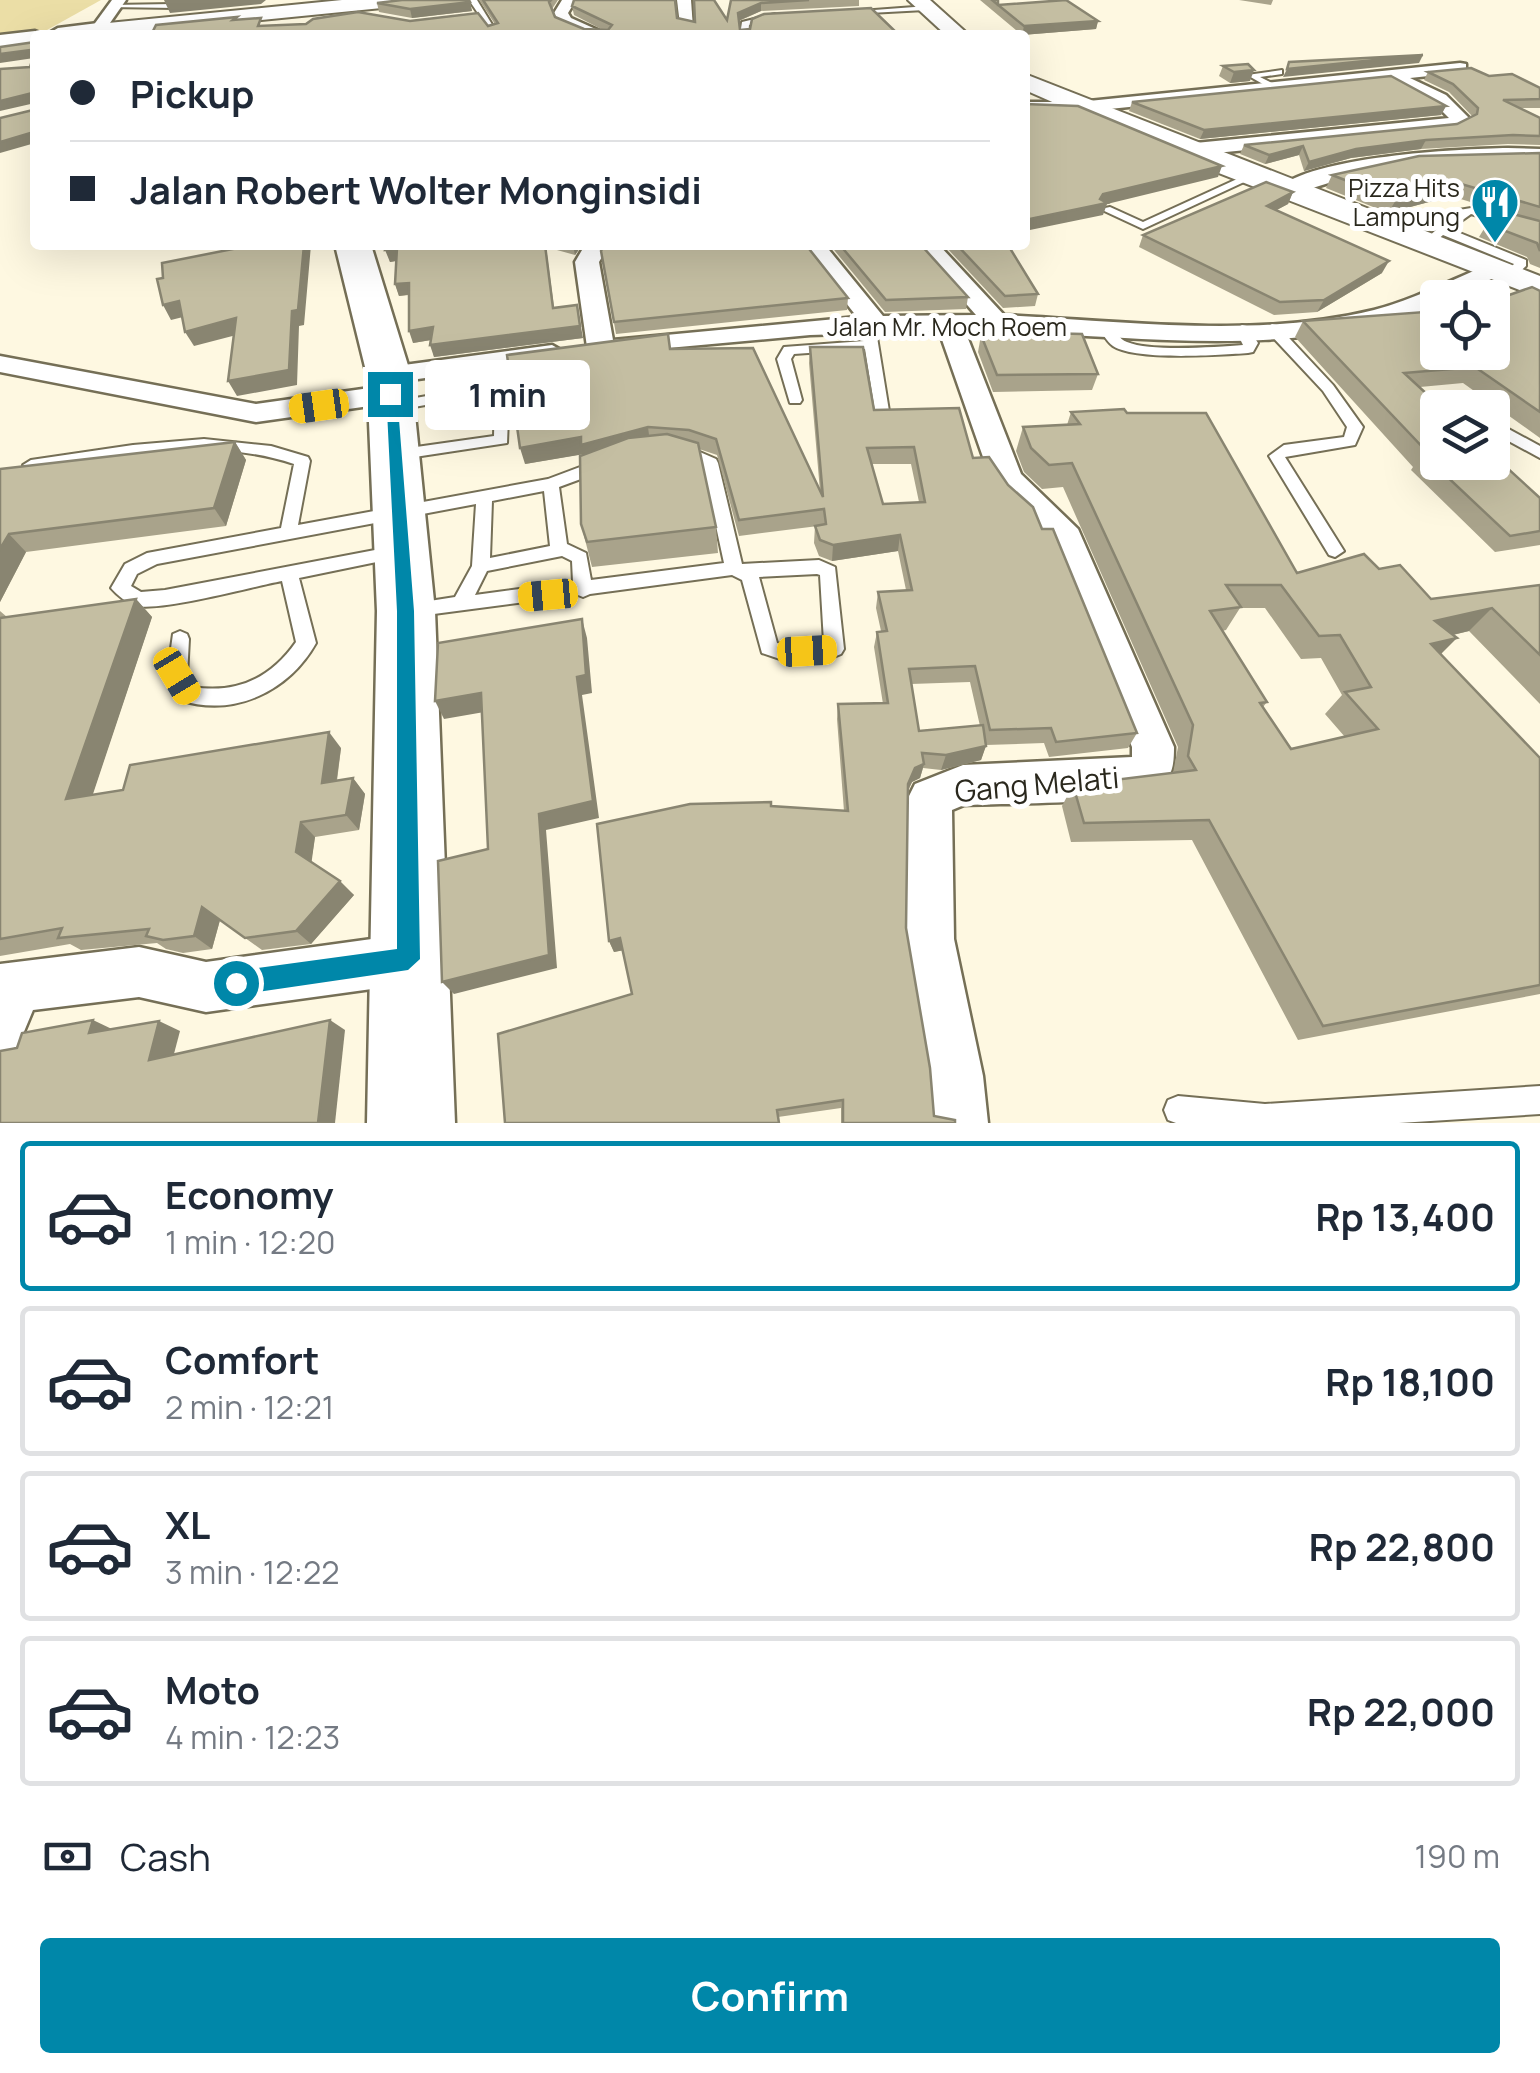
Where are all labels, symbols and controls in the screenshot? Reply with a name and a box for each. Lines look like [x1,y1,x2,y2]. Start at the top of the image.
text: Pickup [130,67,254,119]
text: Jalan Robert Wolter Monginsidi [130,163,702,215]
place label: Pizza Hits Lampung [1348,170,1460,234]
restaurant icon: Pizza Hits Lampung [1469,176,1521,244]
map controls [1420,280,1510,480]
button: locate [1420,280,1510,370]
street label: Jalan Mr. Moch Roem [827,309,1067,344]
callout: 1 min [425,359,590,429]
route end [368,372,413,417]
text: 1 min [468,373,547,417]
car [287,387,351,425]
button: layers [1420,390,1510,480]
car [517,577,579,613]
car [776,634,838,668]
car [149,643,205,709]
street label: Gang Melati [953,756,1121,811]
route start [214,961,259,1006]
text: Economy [165,1168,334,1220]
icon: car [45,1171,135,1261]
text: Rp 13,400 [1316,1190,1495,1242]
text: 1 min · 12:20 [165,1220,336,1264]
text: Comfort [165,1333,319,1385]
icon: car [45,1336,135,1426]
text: Rp 18,100 [1325,1355,1495,1407]
text: 2 min · 12:21 [165,1385,334,1429]
text: XL [165,1498,210,1550]
icon: car [45,1501,135,1591]
text: Rp 22,800 [1309,1520,1495,1572]
text: 3 min · 12:22 [165,1550,340,1594]
text: Moto [165,1663,260,1715]
icon: car [45,1666,135,1756]
text: Rp 22,000 [1307,1685,1495,1737]
text: 4 min · 12:23 [165,1715,340,1759]
icon: cash [40,1829,95,1884]
text: Cash [120,1830,211,1882]
text: 190 m [1415,1834,1500,1878]
button: Confirm [40,1938,1500,2053]

